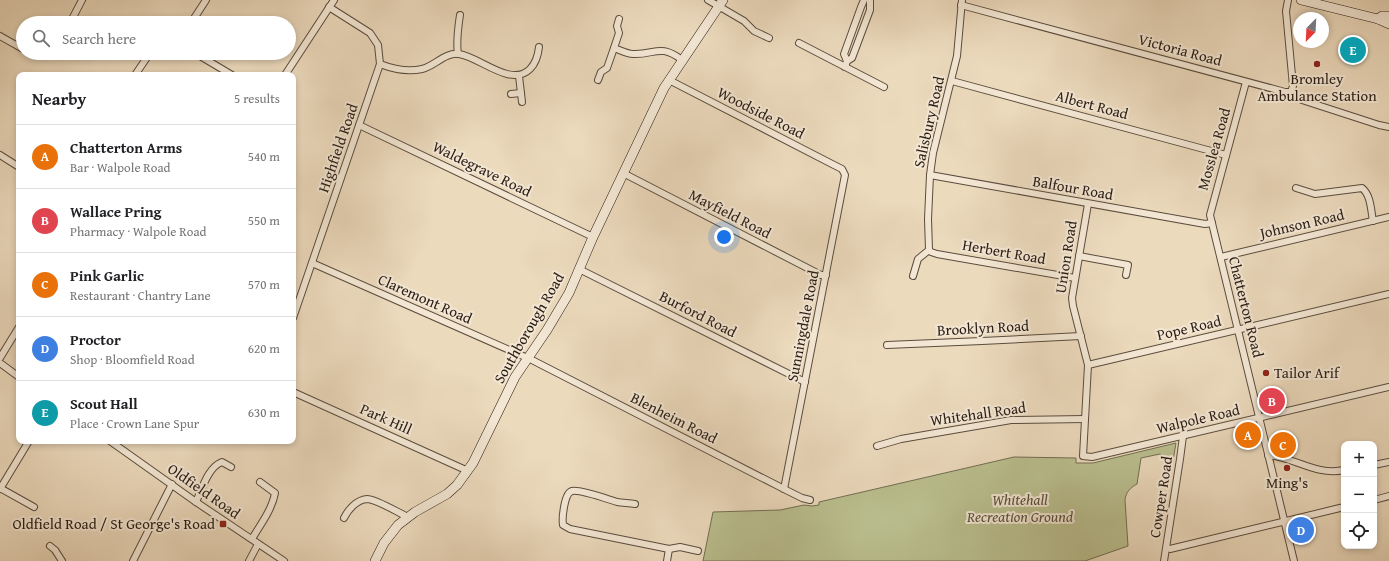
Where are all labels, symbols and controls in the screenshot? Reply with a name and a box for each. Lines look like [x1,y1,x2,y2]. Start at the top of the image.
north arrow [1293,12,1329,48]
search box [16,16,296,60]
icon: search [30,27,52,49]
text: Search here [62,28,136,49]
street label: Victoria Road [1136,28,1224,71]
pin: E [1340,35,1366,65]
marker: Bromley Ambulance Station [1312,59,1322,69]
place label: Bromley Ambulance Station [1257,68,1377,106]
street label: Salisbury Road [908,74,949,170]
street label: Woodside Road [714,82,808,144]
street label: Albert Road [1054,85,1131,124]
text: Nearby [32,86,86,111]
text: 5 results [234,89,280,108]
street label: Highfield Road [312,100,363,195]
street label: Mosslea Road [1192,105,1235,193]
street label: Waldegrave Road [429,136,535,202]
text: Chatterton Arms [70,137,182,158]
text: A [41,147,49,166]
text: 540 m [248,147,280,166]
text: Bar · Walpole Road [70,158,171,177]
street label: Balfour Road [1031,170,1115,205]
street label: Mayfield Road [685,184,775,243]
text: Wallace Pring [70,201,161,222]
street label: Johnson Road [1256,204,1346,244]
text: B [41,211,49,230]
text: 550 m [248,211,280,230]
street label: Union Road [1049,219,1082,295]
text: Pharmacy · Walpole Road [70,222,206,241]
your location [714,227,734,247]
street label: Herbert Road [961,234,1047,269]
street label: Chatterton Road [1224,254,1269,360]
text: Pink Garlic [70,265,144,286]
street label: Claremont Road [375,268,476,329]
street label: Sunningdale Road [781,268,824,384]
street label: Southborough Road [488,269,569,387]
text: C [41,275,49,294]
text: 570 m [248,275,280,294]
street label: Burford Road [656,285,740,342]
text: Restaurant · Chantry Lane [70,286,211,305]
street label: Pope Road [1155,310,1223,345]
street label: Brooklyn Road [936,315,1030,340]
text: Proctor [70,329,121,350]
text: D [41,339,49,358]
text: 620 m [248,339,280,358]
text: Shop · Bloomfield Road [70,350,195,369]
place label: Tailor Arif [1274,362,1341,383]
marker: Tailor Arif [1261,368,1271,378]
pin: B [1259,386,1285,416]
street label: Blenheim Road [627,387,721,448]
text: Scout Hall [70,393,138,414]
street label: Whitehall Road [929,396,1027,431]
street label: Park Hill [357,398,416,439]
street label: Walpole Road [1154,399,1242,438]
text: E [42,403,48,422]
text: 630 m [248,403,280,422]
text: Place · Crown Lane Spur [70,414,199,433]
pin: A [1235,420,1261,450]
pin: C [1270,430,1296,460]
map controls [1341,441,1377,549]
button: + [1341,441,1377,477]
street label: Cowper Road [1144,455,1177,539]
street label: Oldfield Road [164,458,245,523]
marker: Ming's [1282,463,1292,473]
place label: Ming's [1266,472,1308,493]
button: − [1341,477,1377,513]
park label: Whitehall Recreation Ground [966,489,1073,527]
place label: Oldfield Road / St George's Road [12,513,215,534]
button: locate [1341,513,1377,549]
pin: D [1288,515,1314,545]
marker: Oldfield Road / St George's Road [218,519,228,529]

